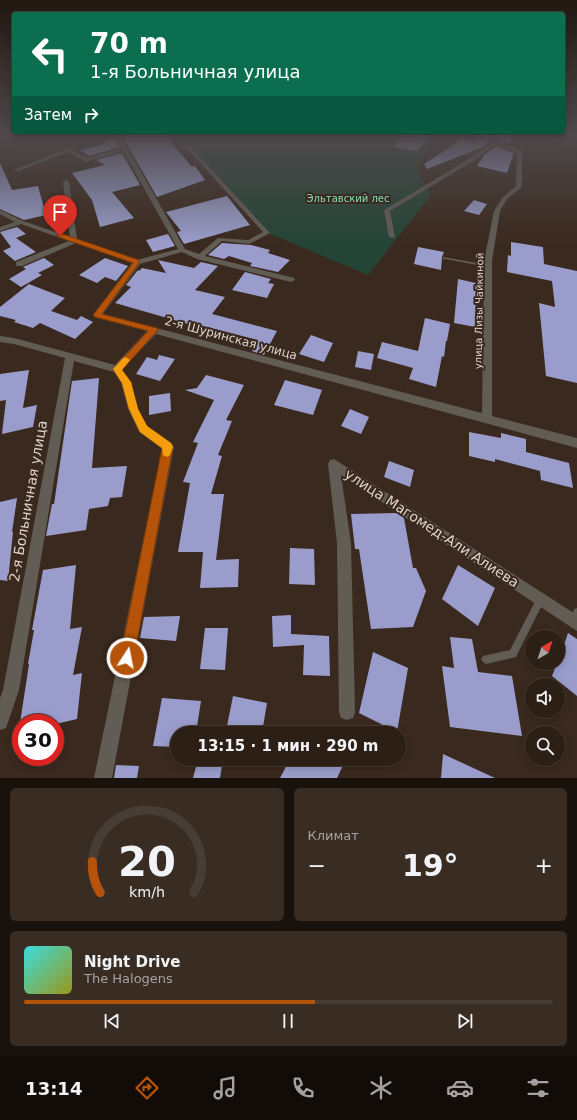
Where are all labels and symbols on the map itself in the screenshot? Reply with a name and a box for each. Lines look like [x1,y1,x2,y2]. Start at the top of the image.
park label: Эльтавский лес [307,193,389,204]
pin [43,195,77,236]
street label: улица Лизы Чайкиной [472,253,486,369]
street label: 2-я Шуринская улица [163,314,299,362]
street label: 2-я Больничная улица [6,419,50,583]
street label: улица Магомед-Али Алиева [342,466,522,590]
north arrow [525,630,565,670]
position arrow [106,637,148,679]
speed limit sign: 30 [12,714,64,766]

